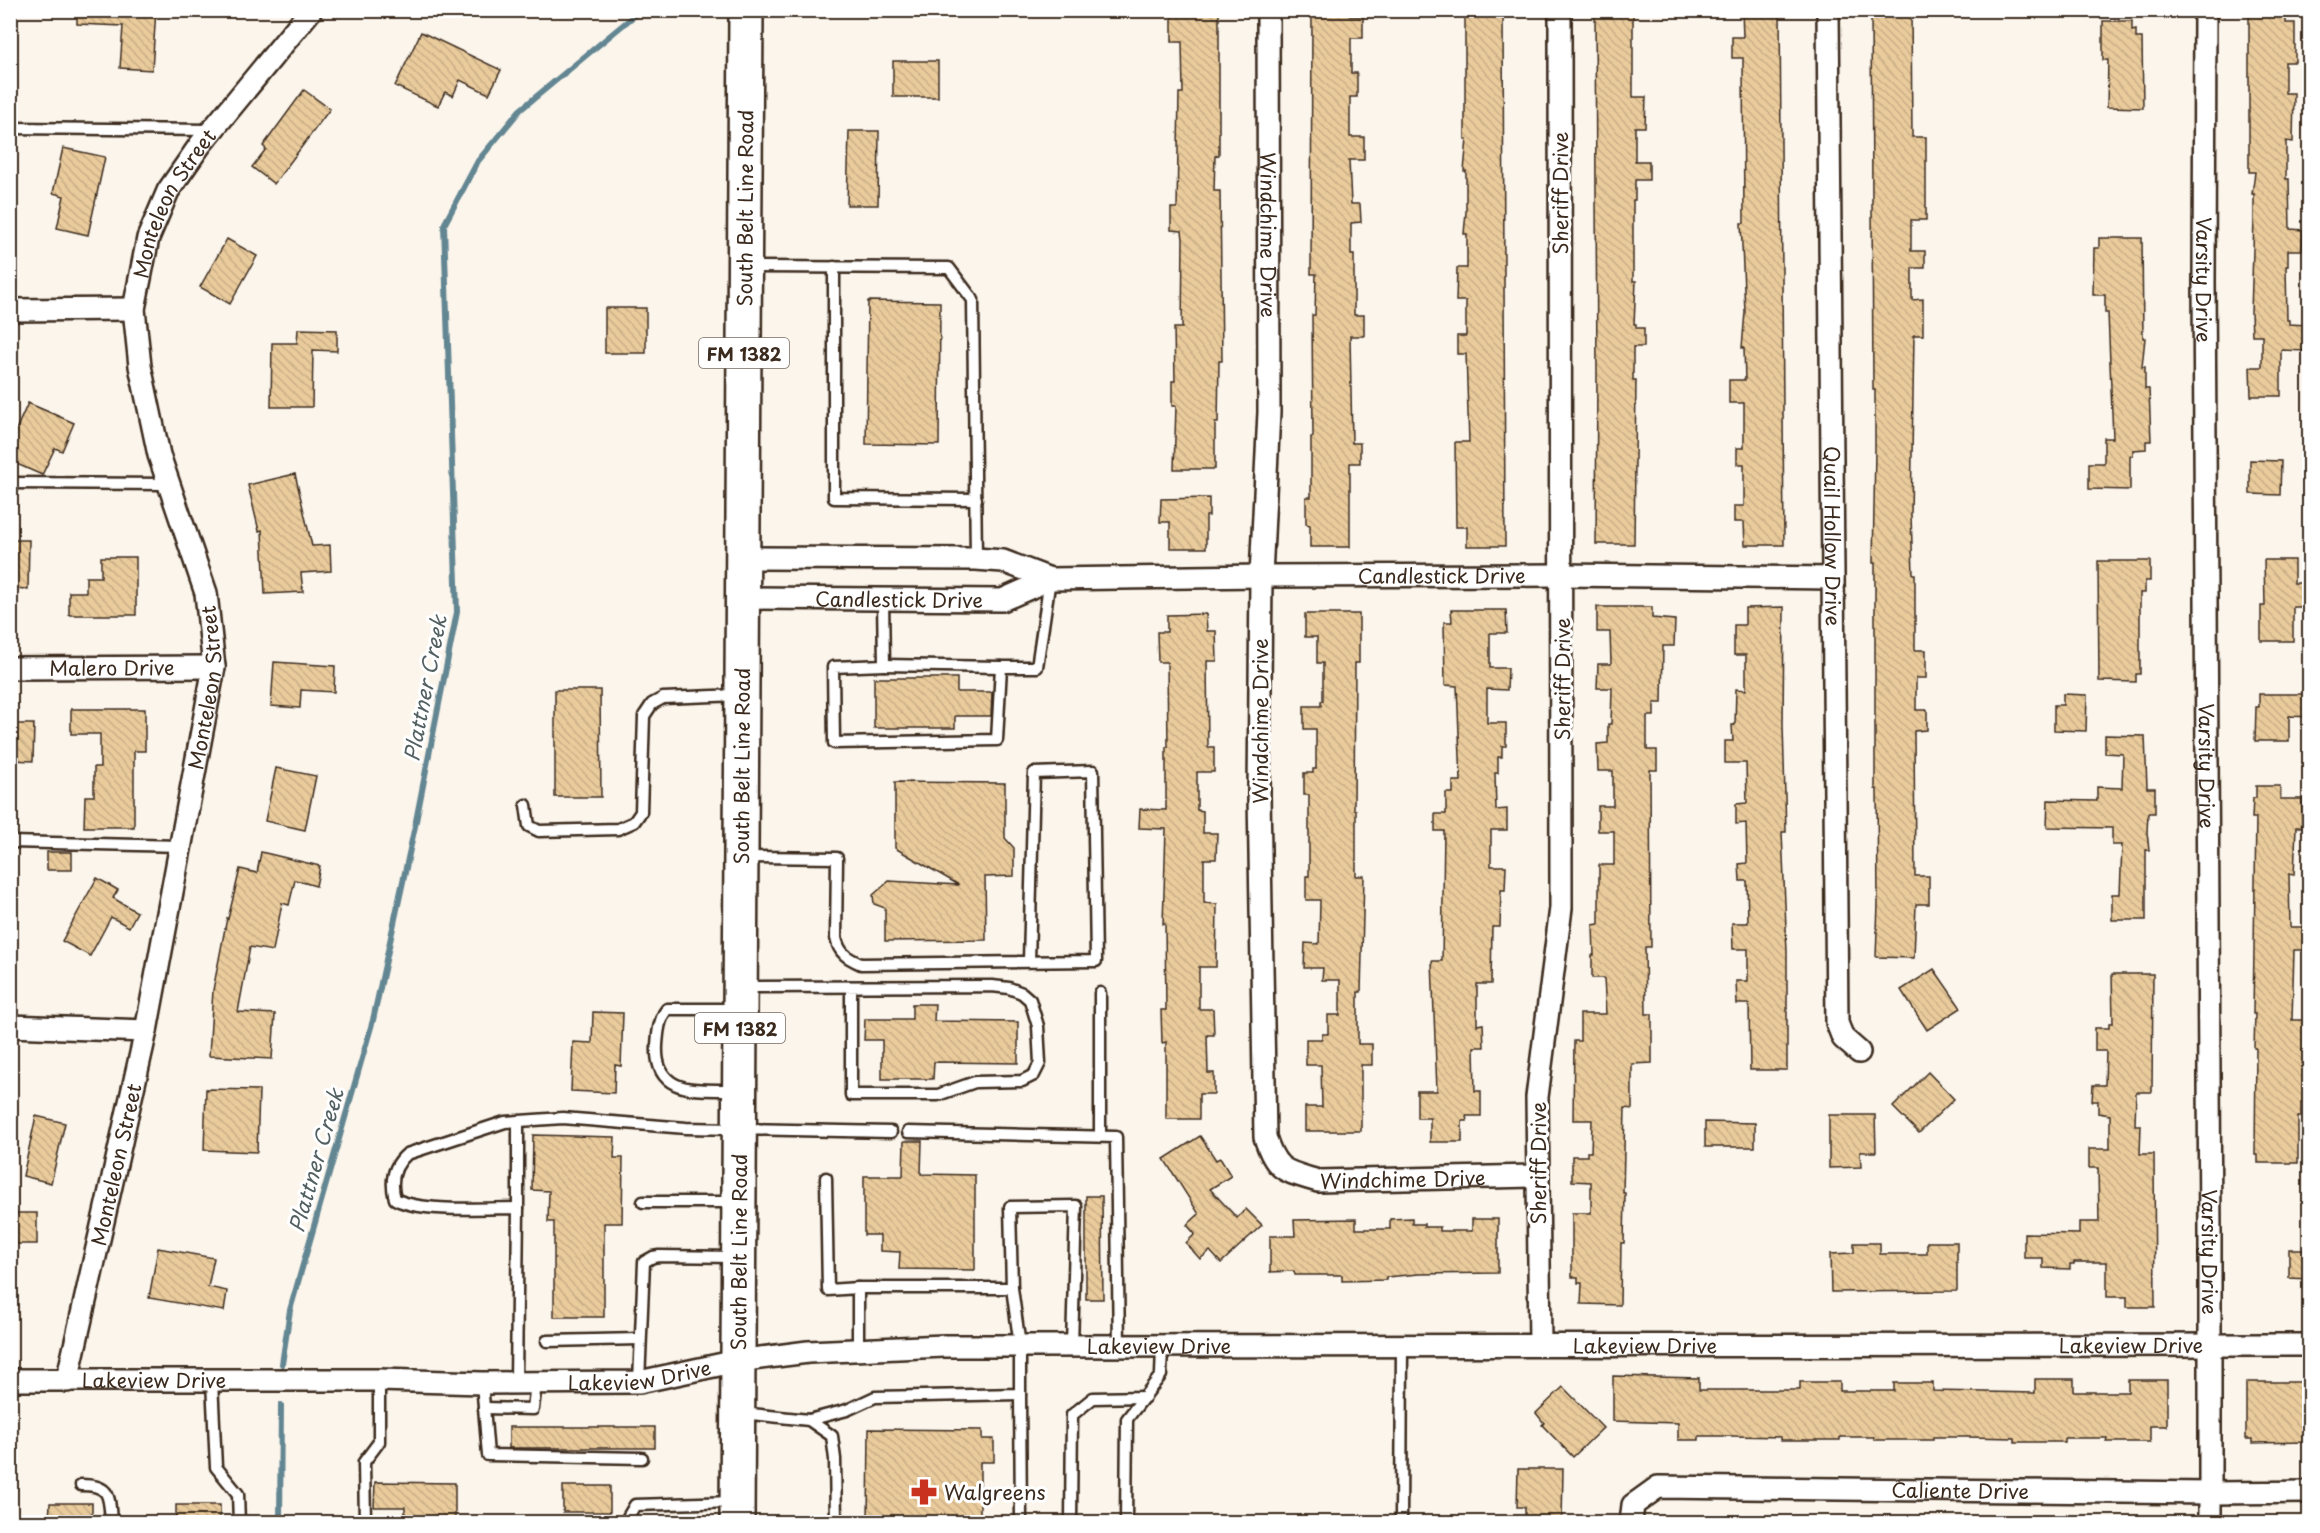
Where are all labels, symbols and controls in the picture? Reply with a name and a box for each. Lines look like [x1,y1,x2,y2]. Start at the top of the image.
street label: South Belt Line Road [729,109,760,307]
street label: Monteleon Street [125,122,223,281]
street label: Sheriff Drive [1545,131,1575,254]
street label: Windchime Drive [1253,152,1284,318]
street label: Varsity Drive [2189,217,2219,343]
road number: FM 1382 [699,338,789,368]
street label: Quail Hollow Drive [1817,446,1848,626]
street label: Candlestick Drive [1358,560,1526,591]
street label: Candlestick Drive [815,584,983,615]
street label: Monteleon Street [180,604,229,772]
water label: Plattner Creek [394,611,454,764]
street label: Sheriff Drive [1547,617,1577,740]
street label: Windchime Drive [1245,638,1275,804]
street label: Malero Drive [49,652,175,683]
street label: South Belt Line Road [726,667,757,865]
street label: Varsity Drive [2192,703,2222,829]
road number: FM 1382 [695,1013,785,1043]
street label: Monteleon Street [83,1080,149,1249]
water label: Plattner Creek [279,1083,351,1236]
street label: Sheriff Drive [1523,1101,1553,1224]
street label: South Belt Line Road [723,1153,754,1351]
street label: Windchime Drive [1320,1162,1486,1196]
street label: Varsity Drive [2195,1189,2225,1315]
street label: Lakeview Drive [1573,1330,1717,1361]
street label: Lakeview Drive [2059,1330,2203,1360]
street label: Lakeview Drive [1087,1331,1231,1361]
street label: Lakeview Drive [568,1352,714,1397]
street label: Lakeview Drive [82,1365,226,1395]
street label: Caliente Drive [1891,1475,2029,1506]
pharmacy icon: Walgreens [909,1477,939,1507]
place label: Walgreens [944,1477,1046,1507]

